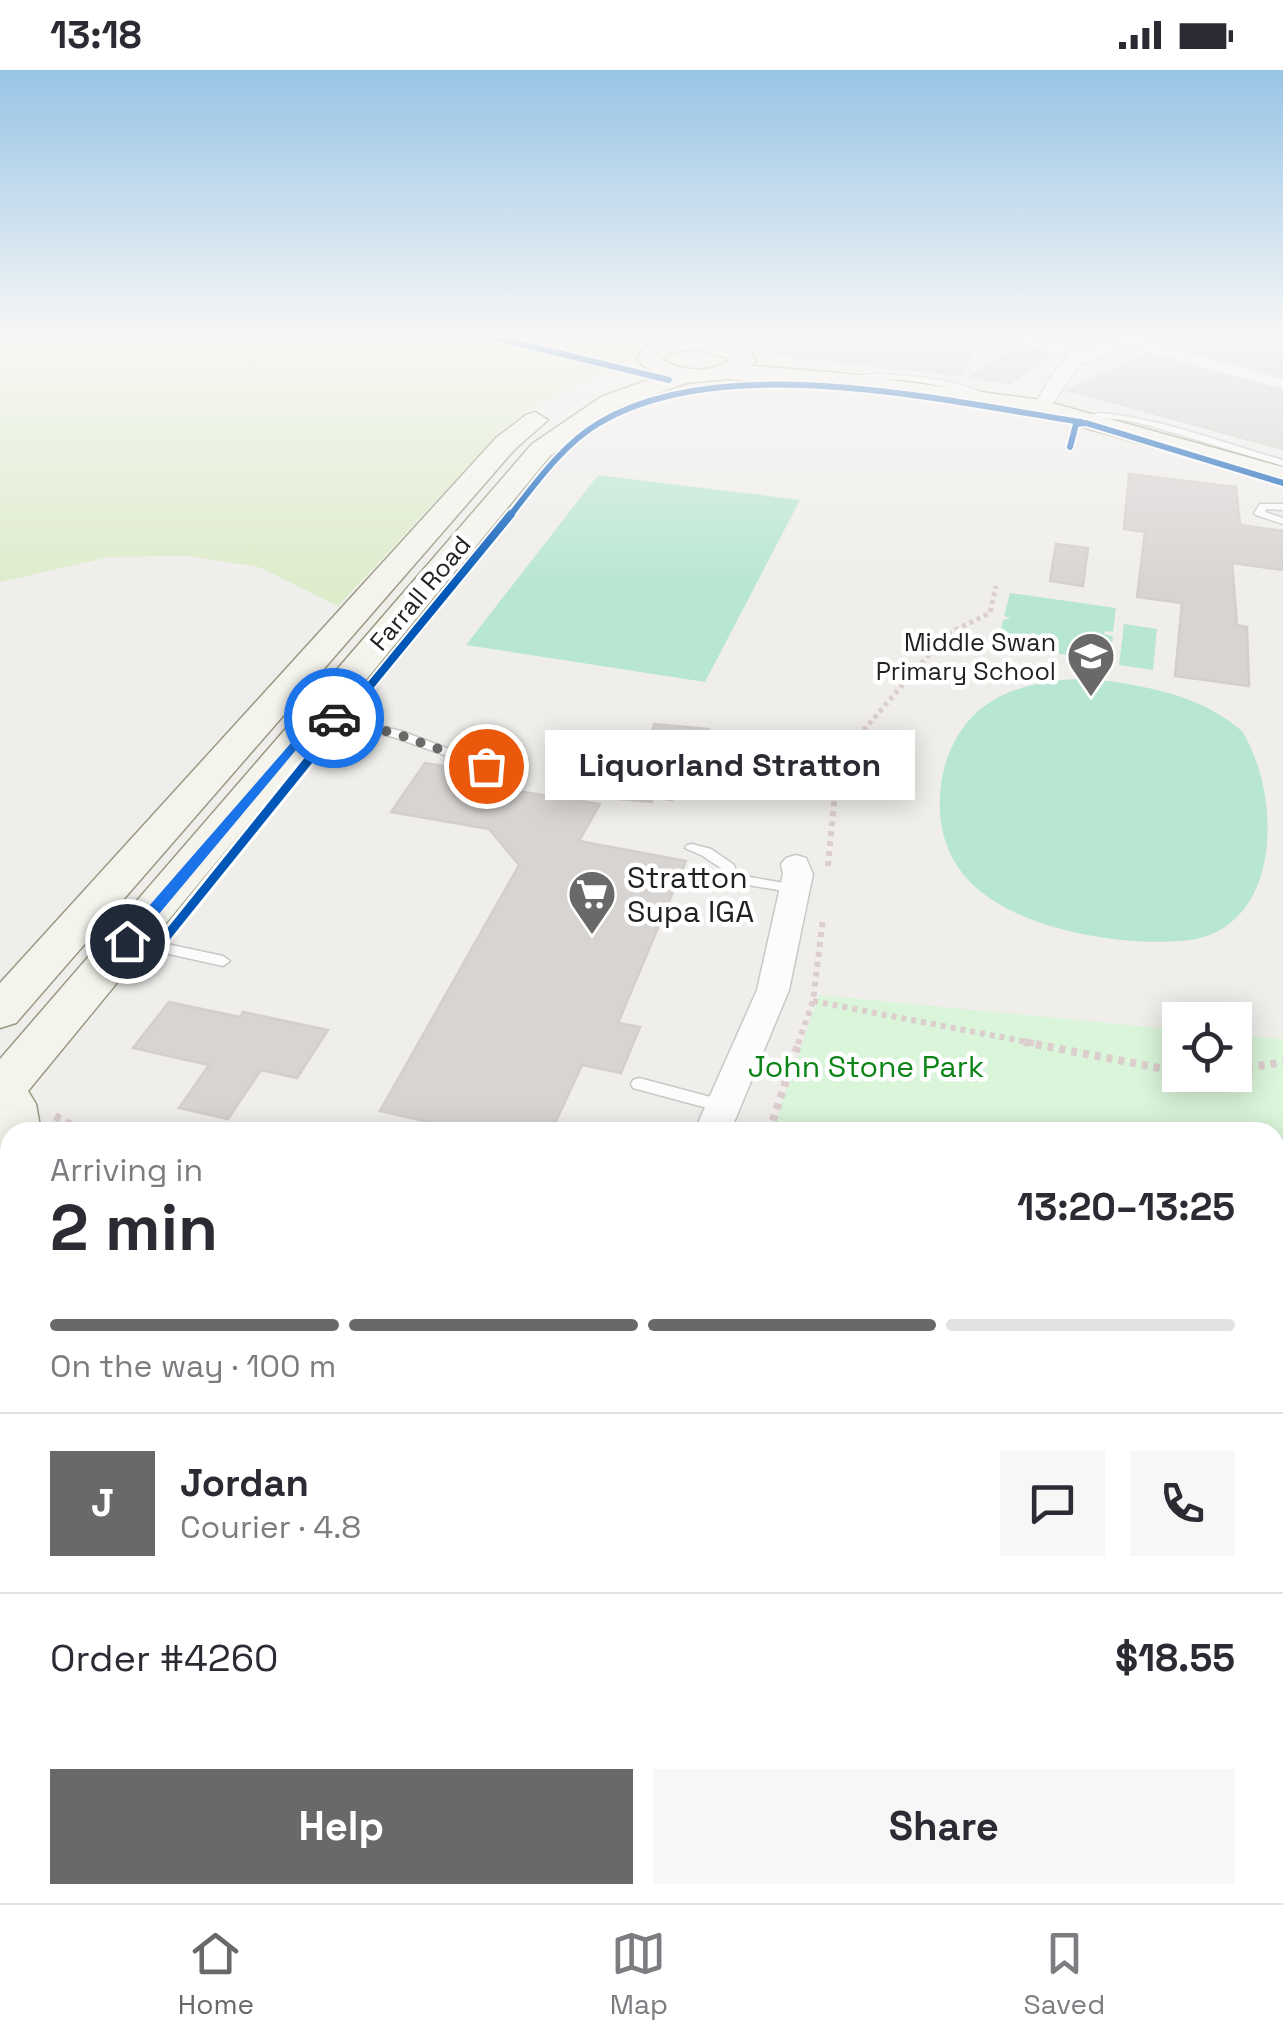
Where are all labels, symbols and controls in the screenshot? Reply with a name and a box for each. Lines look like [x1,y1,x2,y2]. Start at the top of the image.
text: 13:18 [50,11,142,59]
street label: Farrall Road [363,529,477,657]
place label: Middle Swan Primary School [876,626,1056,687]
school or university icon: Middle Swan Primary School [1065,630,1117,698]
courier [284,668,384,768]
icon: car [307,691,362,746]
pin [444,724,529,809]
callout: Liquorland Stratton [546,731,916,801]
icon: bag [459,739,514,794]
text: Liquorland Stratton [579,745,881,785]
place label: Stratton Supa IGA [627,858,754,931]
supermarket icon: Stratton Supa IGA [566,868,618,936]
pin [85,899,170,984]
icon: home [100,914,155,969]
map controls [1162,1002,1252,1092]
button: locate [1162,1002,1252,1092]
park label: John Stone Park [748,1047,984,1086]
text: Arriving in [50,1150,203,1190]
text: 13:20–13:25 [1017,1183,1235,1231]
text: 2 min [50,1186,218,1269]
text: On the way · 100 m [50,1346,336,1386]
button: chat [1000,1451,1105,1556]
button: phone [1130,1451,1235,1556]
text: Jordan [180,1459,309,1507]
text: J [91,1479,114,1527]
text: Courier · 4.8 [180,1507,361,1547]
text: Order #4260 [50,1634,278,1682]
text: $18.55 [1115,1634,1235,1682]
button: Help [50,1769,633,1884]
button: Share [653,1769,1235,1884]
tab: Home [178,1926,254,2022]
tab: Map [610,1926,668,2022]
tab: Saved [1024,1926,1105,2022]

